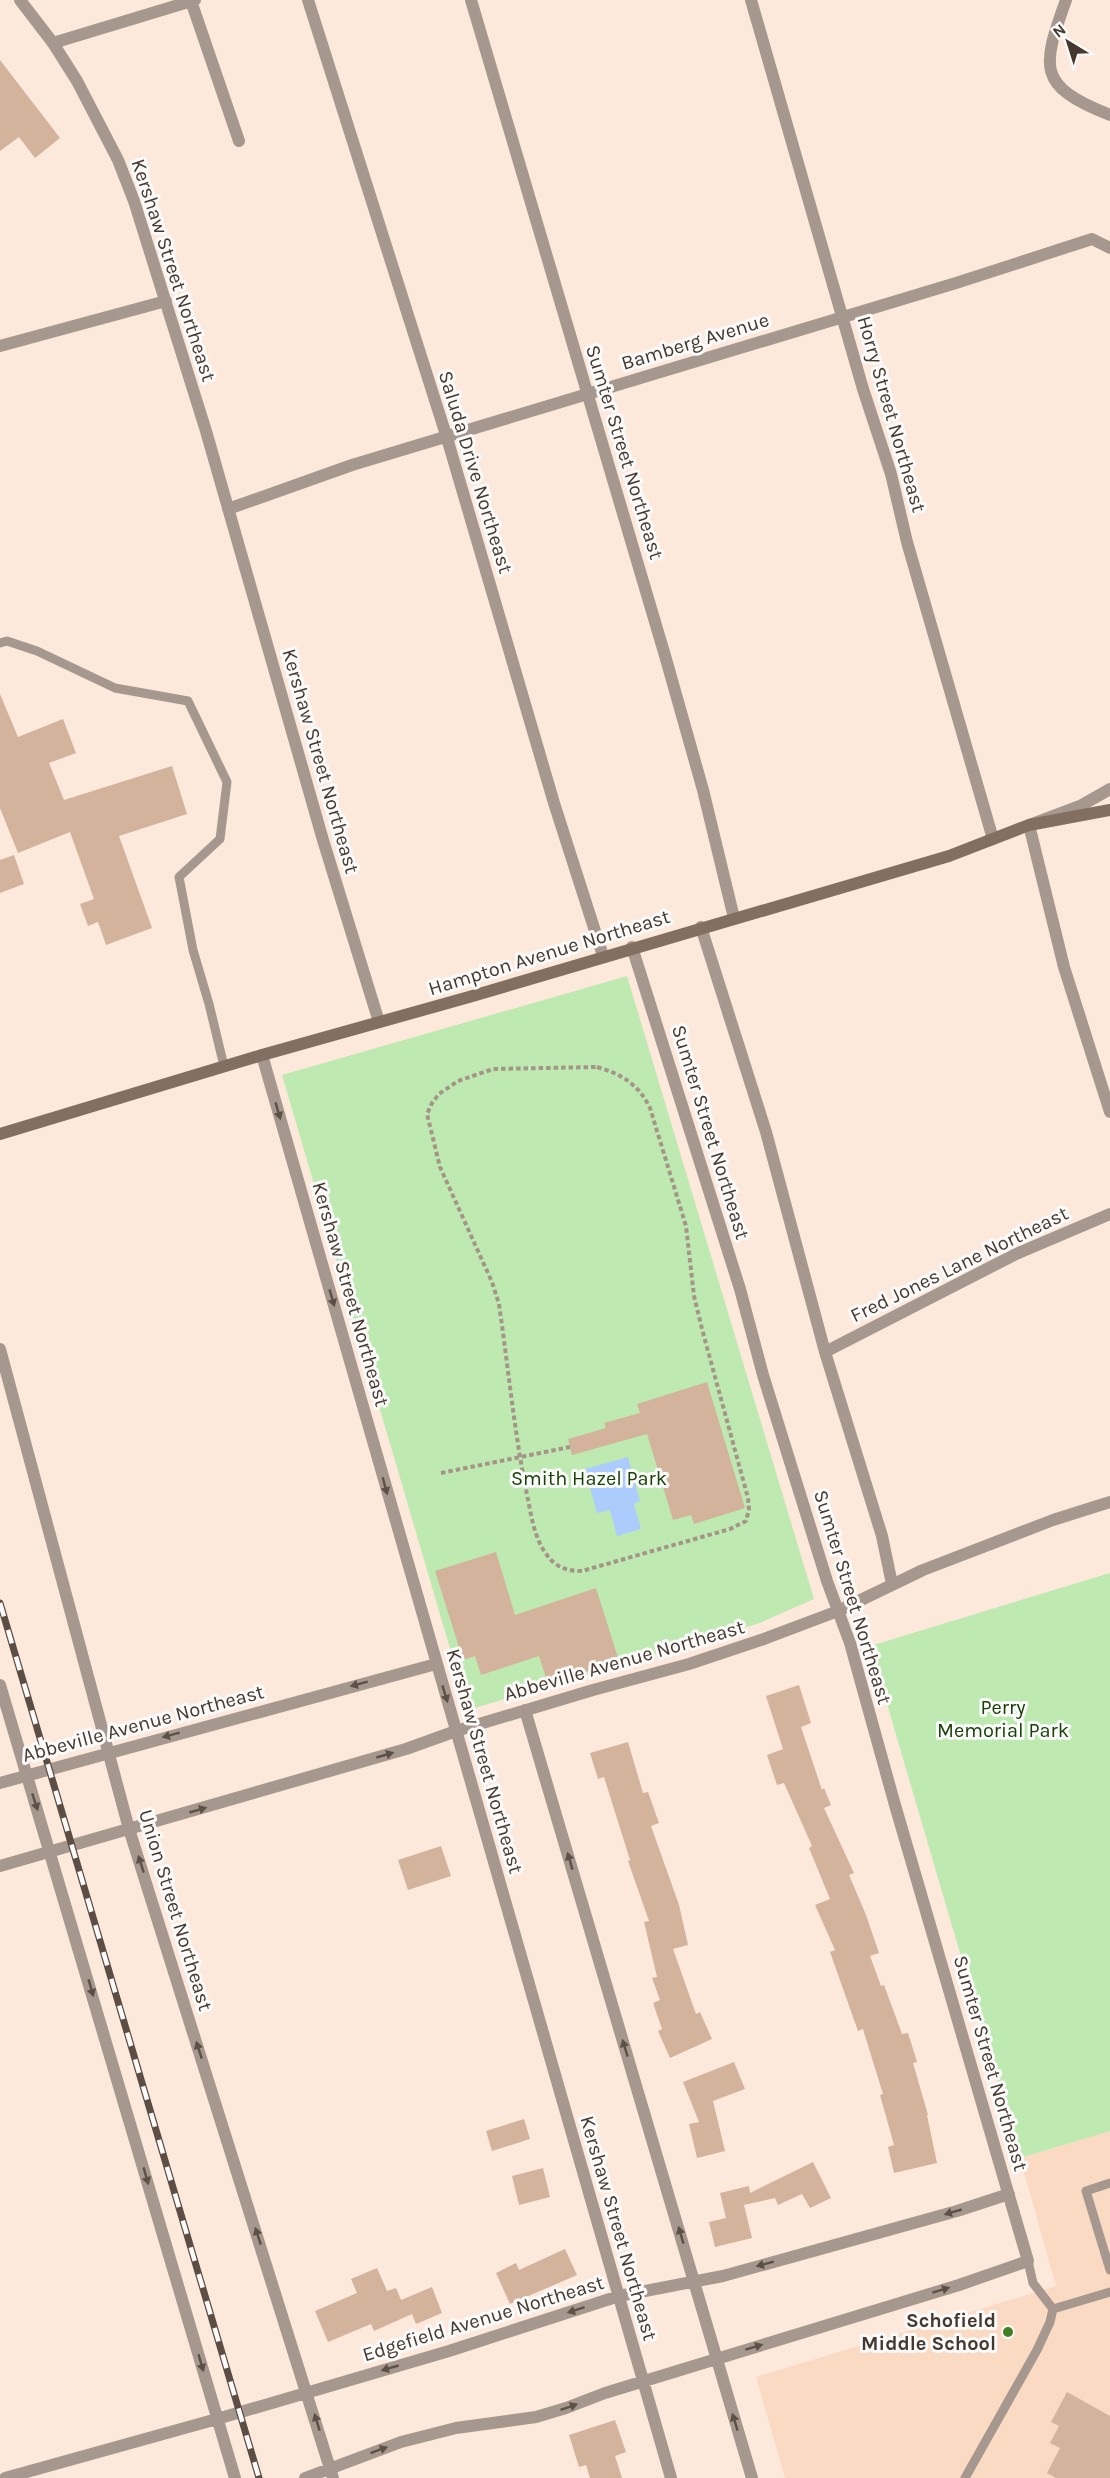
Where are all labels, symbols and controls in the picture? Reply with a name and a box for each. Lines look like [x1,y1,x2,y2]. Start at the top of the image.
north arrow [1038,12,1098,72]
text: N [1049,20,1069,42]
street label: Kershaw Street Northeast [127,156,221,385]
street label: Bamberg Avenue [619,308,772,375]
street label: Horry Street Northeast [852,313,931,515]
street label: Sumter Street Northeast [581,342,668,563]
street label: Saluda Drive Northeast [434,368,517,577]
street label: Kershaw Street Northeast [277,646,364,877]
street label: Hampton Avenue Northeast [426,905,673,1000]
street label: Sumter Street Northeast [667,1022,754,1243]
one-way arrow [274,1102,283,1120]
street label: Kershaw Street Northeast [307,1179,394,1410]
street label: Fred Jones Lane Northeast [847,1201,1072,1327]
one-way arrow [328,1290,337,1308]
park label: Smith Hazel Park [511,1467,667,1490]
one-way arrow [381,1477,390,1495]
street label: Sumter Street Northeast [809,1487,896,1708]
street label: Abbeville Avenue Northeast [501,1615,747,1706]
street label: Kershaw Street Northeast [441,1646,528,1877]
street label: Abbeville Avenue Northeast [20,1680,267,1767]
one-way arrow [350,1680,368,1690]
one-way arrow [441,1685,450,1703]
park label: Perry Memorial Park [937,1696,1069,1742]
one-way arrow [162,1731,180,1740]
one-way arrow [376,1750,394,1759]
one-way arrow [31,1793,40,1811]
one-way arrow [189,1805,207,1814]
street label: Union Street Northeast [134,1807,217,2014]
one-way arrow [565,1852,574,1870]
one-way arrow [135,1855,145,1873]
street label: Sumter Street Northeast [949,1953,1032,2174]
one-way arrow [87,1980,96,1998]
one-way arrow [619,2039,629,2057]
one-way arrow [194,2041,204,2059]
street label: Kershaw Street Northeast [575,2113,662,2344]
one-way arrow [142,2167,151,2185]
one-way arrow [944,2208,962,2217]
one-way arrow [676,2226,685,2244]
one-way arrow [253,2227,263,2245]
one-way arrow [756,2260,774,2269]
street label: Edgefield Avenue Northeast [360,2271,607,2366]
one-way arrow [932,2285,950,2294]
one-way arrow [567,2306,585,2315]
place label: Schofield Middle School [861,2309,996,2355]
marker: Schofield Middle School [1001,2325,1015,2339]
one-way arrow [745,2341,763,2351]
one-way arrow [197,2354,206,2372]
one-way arrow [381,2364,399,2373]
one-way arrow [560,2401,578,2411]
one-way arrow [312,2413,321,2431]
one-way arrow [730,2413,739,2431]
one-way arrow [370,2445,388,2455]

